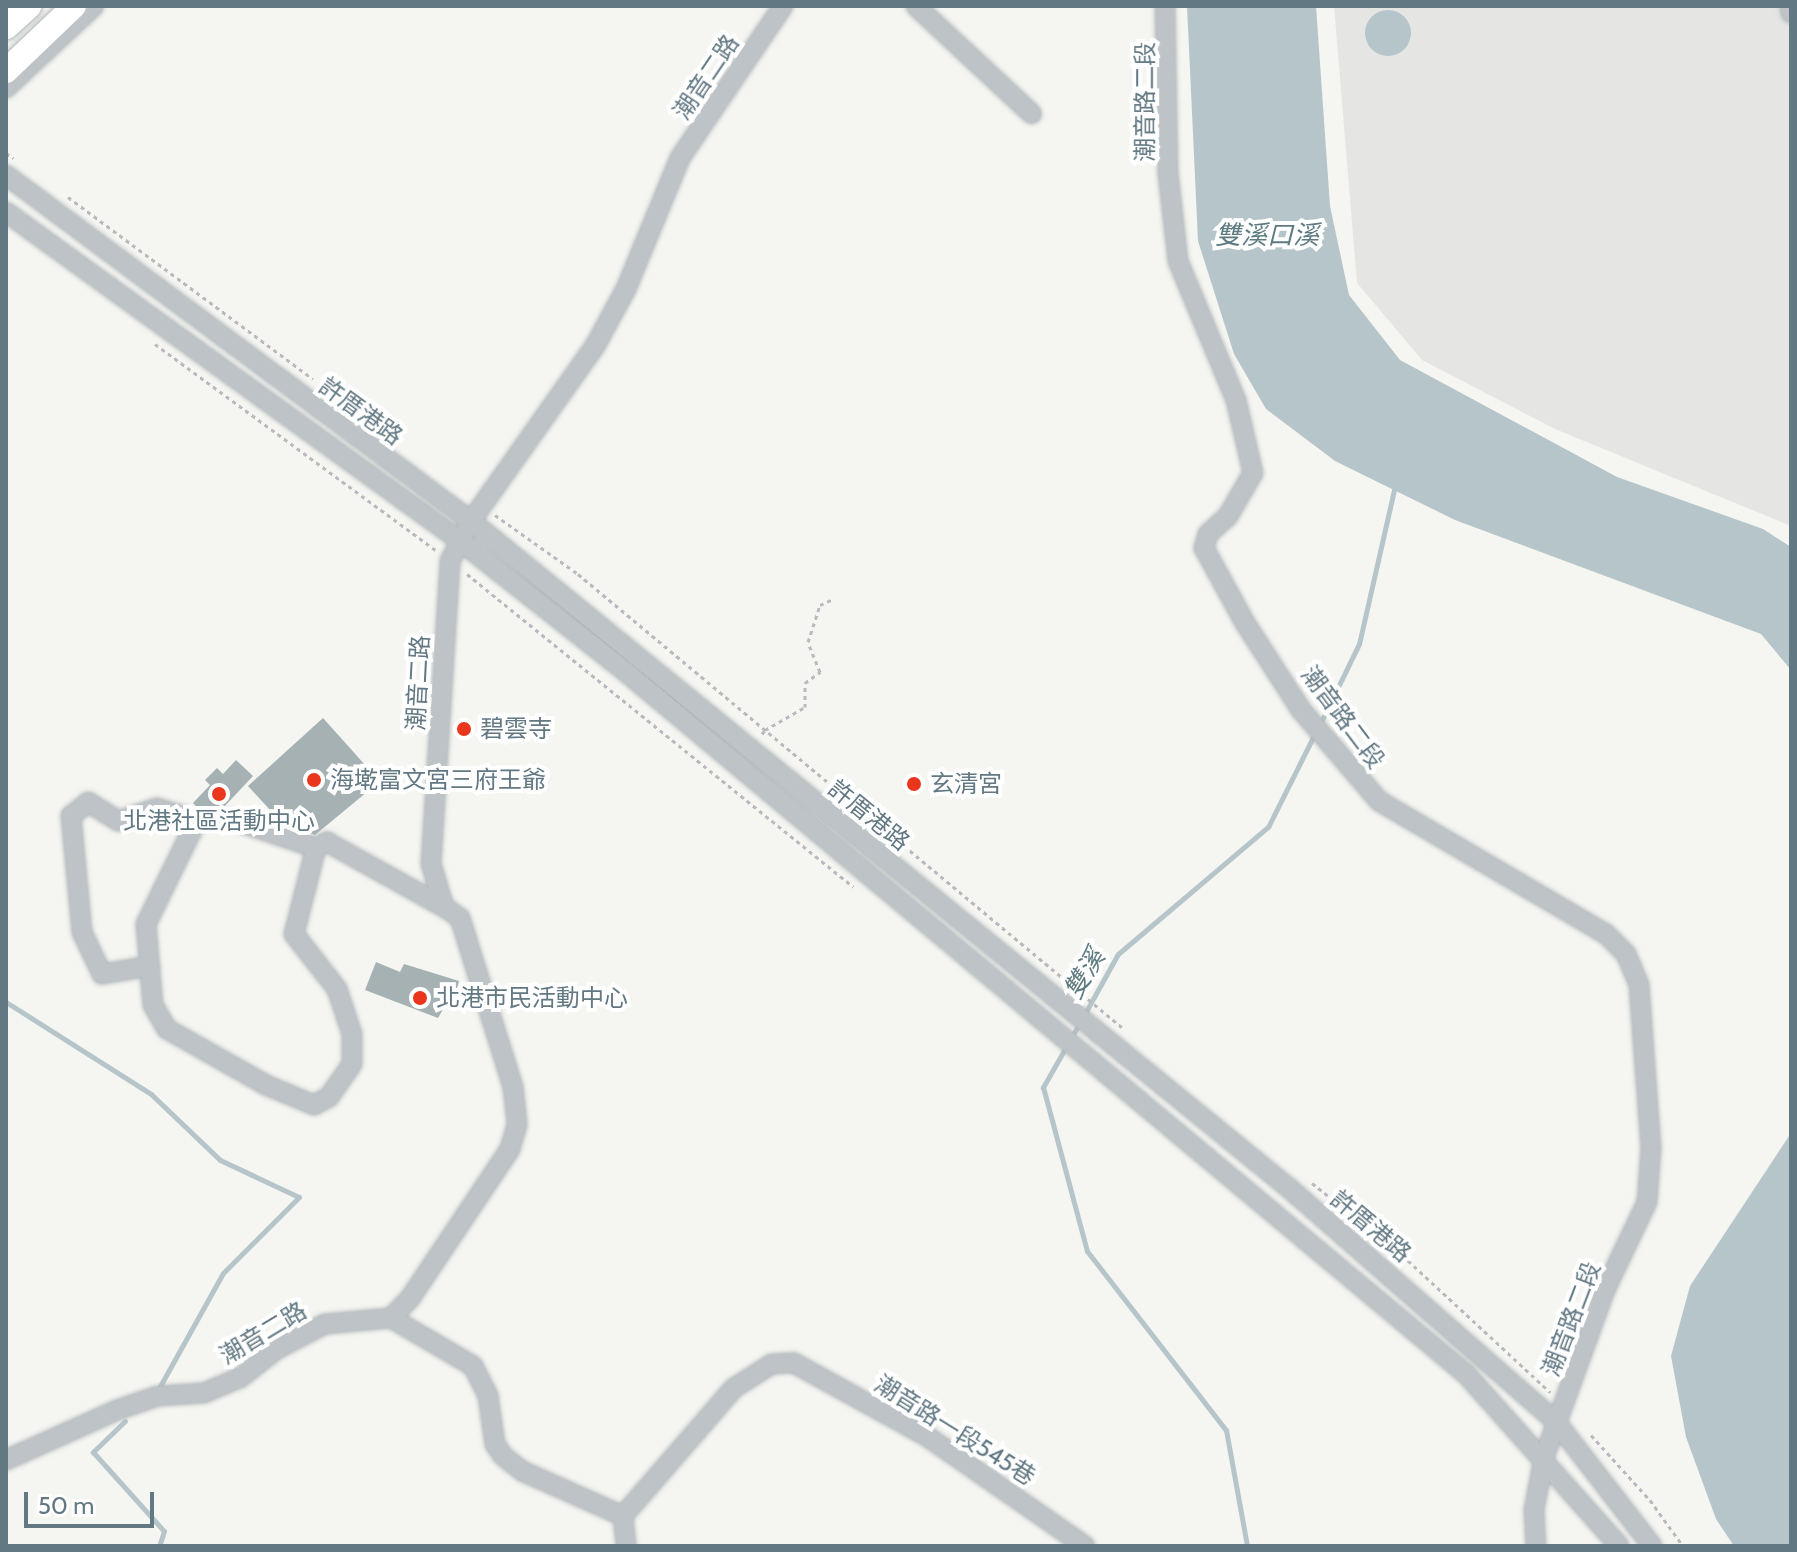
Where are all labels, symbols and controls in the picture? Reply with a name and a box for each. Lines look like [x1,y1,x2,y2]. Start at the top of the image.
street label: 潮音二路 [667,29,745,125]
street label: 潮音路二段 [1131,42,1159,162]
water label: 雙溪口溪 [1215,220,1319,252]
street label: 許厝港路 [314,371,408,451]
street label: 潮音二路 [401,634,435,732]
street label: 潮音路二段 [1295,660,1391,774]
place label: 碧雲寺 [480,715,552,743]
marker: 碧雲寺 [455,720,473,738]
place label: 海墘富文宮三府王爺 [330,766,546,794]
place label: 玄清宮 [930,770,1002,798]
marker: 海墘富文宮三府王爺 [305,771,323,789]
street label: 許厝港路 [823,774,915,856]
marker: 玄清宮 [905,775,923,793]
marker: 北港社區活動中心 [210,785,228,803]
place label: 北港社區活動中心 [123,807,315,835]
water label: 雙溪 [1058,944,1112,1004]
place label: 北港市民活動中心 [436,984,628,1012]
marker: 北港市民活動中心 [411,989,429,1007]
street label: 許厝港路 [1325,1184,1417,1268]
street label: 潮音路二段 [1536,1258,1606,1380]
street label: 潮音二路 [214,1296,312,1370]
street label: 潮音路一段545巷 [869,1369,1041,1491]
scale bar [28,1476,158,1526]
text: 50 m [38,1491,94,1520]

